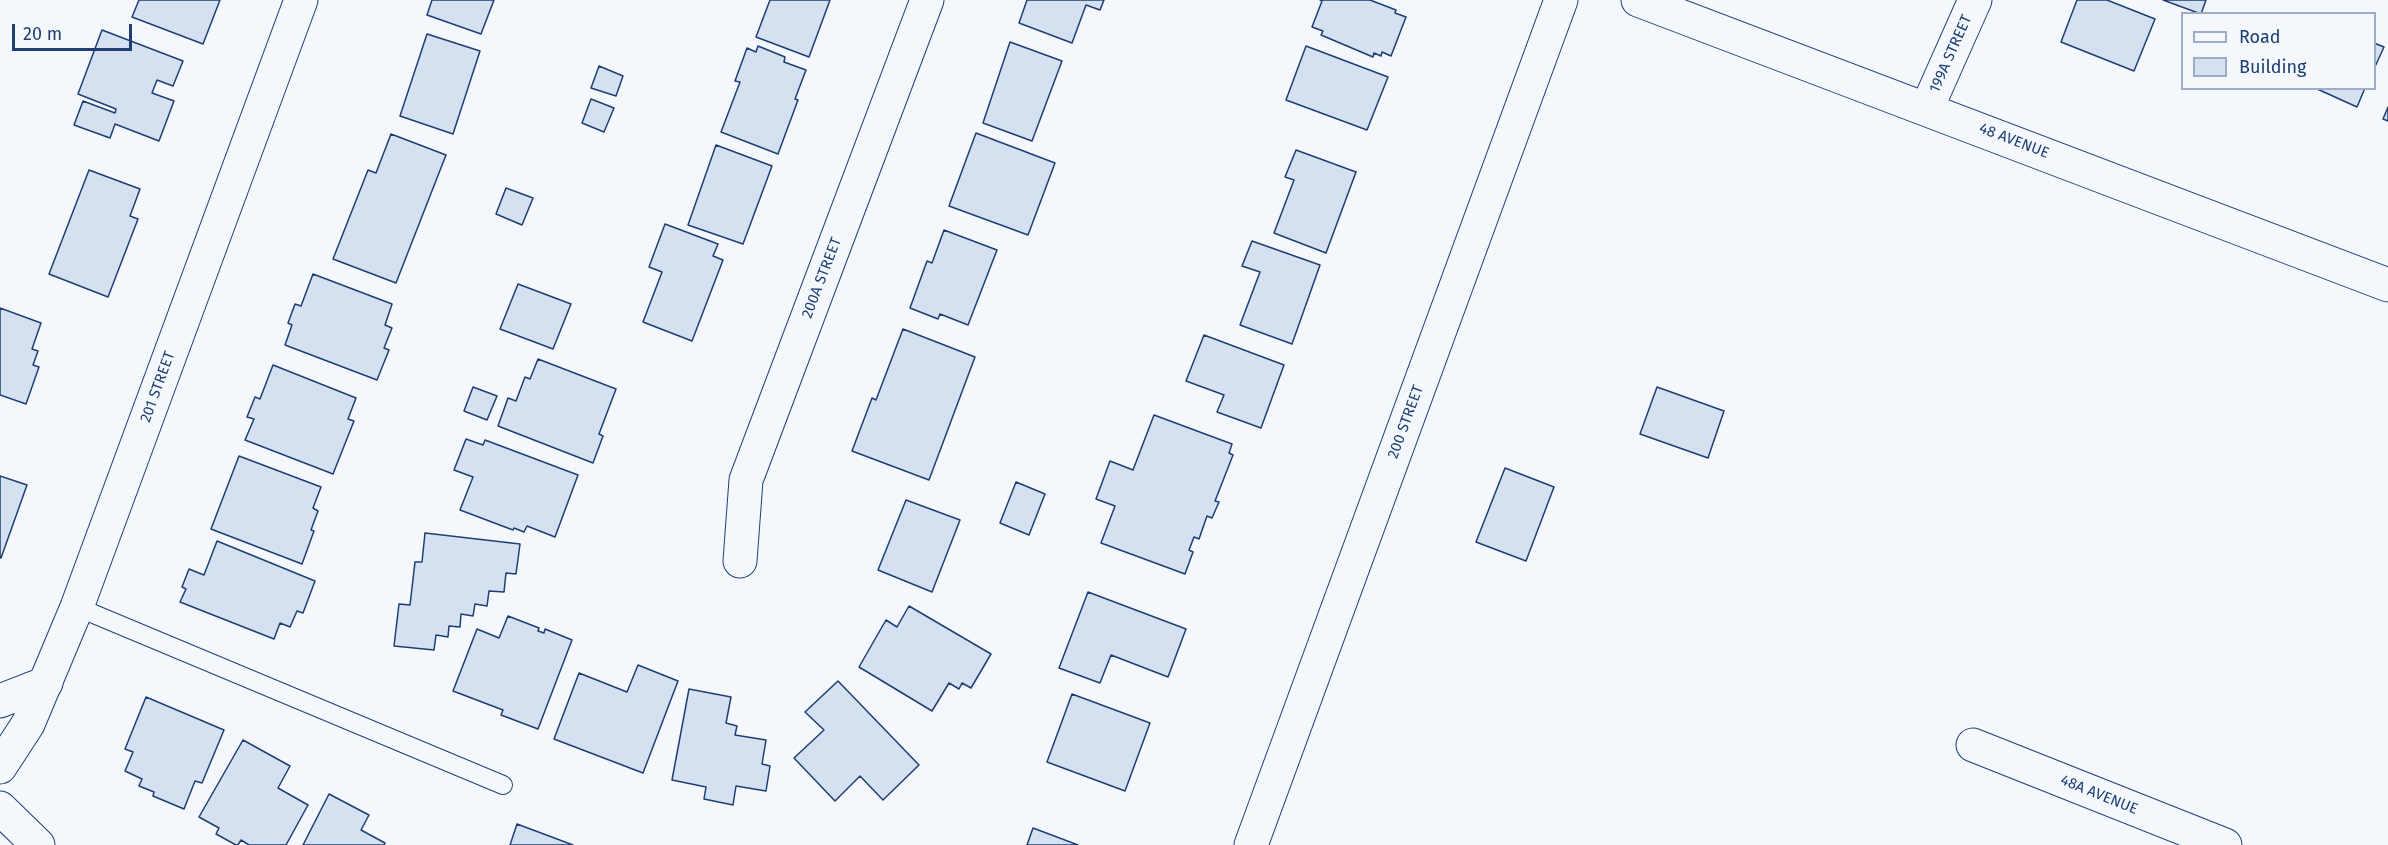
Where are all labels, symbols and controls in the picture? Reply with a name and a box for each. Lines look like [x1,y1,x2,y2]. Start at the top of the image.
scale bar [15,12,135,50]
street label: 199A STREET [1926,12,1976,96]
legend [2181,12,2376,90]
text: 20 m [23,23,62,45]
text: Road [2239,26,2281,48]
text: Building [2239,56,2306,78]
street label: 48 AVENUE [1977,119,2051,163]
street label: 200A STREET [798,235,846,321]
street label: 201 STREET [137,349,179,425]
street label: 200 STREET [1384,383,1428,461]
street label: 48A AVENUE [2058,771,2140,819]

